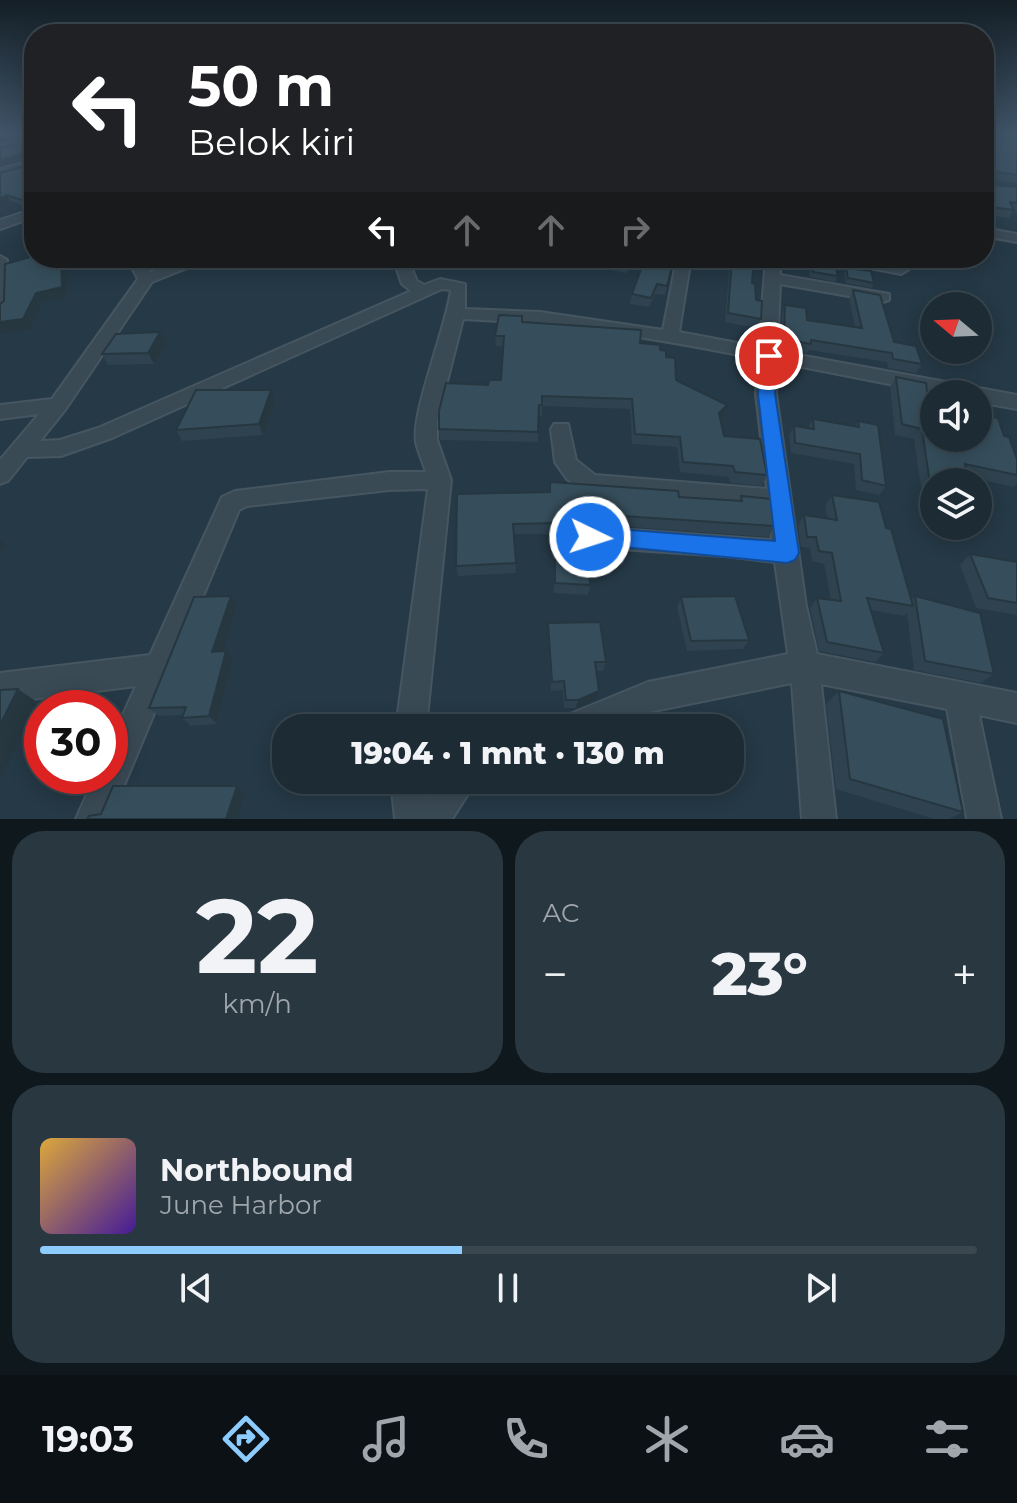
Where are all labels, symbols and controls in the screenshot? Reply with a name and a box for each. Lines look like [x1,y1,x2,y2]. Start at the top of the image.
text: 50 m [188,52,334,120]
icon: left [56,56,160,160]
text: Belok kiri [188,120,355,164]
icon: left [361,208,405,252]
icon: ahead [445,208,489,252]
icon: ahead [529,208,573,252]
icon: right [613,208,657,252]
north arrow [920,292,992,364]
map controls [920,292,992,540]
pin [735,322,803,390]
icon: arrive [747,334,791,378]
button: sound [920,380,992,452]
button: layers [920,468,992,540]
position arrow [548,495,632,579]
speed limit sign: 30 [24,690,128,794]
text: 19:04 · 1 mnt · 130 m [351,735,665,772]
text: 22 [196,872,319,999]
text: AC [543,897,579,929]
text: 23° [712,937,808,1010]
text: − [543,947,568,1001]
text: + [952,947,977,1001]
text: km/h [223,988,292,1020]
text: Northbound [160,1152,354,1189]
text: June Harbor [160,1189,322,1221]
icon: previous [174,1266,218,1310]
icon: pause [486,1266,530,1310]
icon: next [799,1266,843,1310]
icon: directions [218,1411,274,1467]
icon: music [358,1411,414,1467]
icon: phone [498,1411,554,1467]
icon: climate [639,1411,695,1467]
icon: car [779,1411,835,1467]
icon: filters [919,1411,975,1467]
text: 19:03 [42,1417,134,1461]

